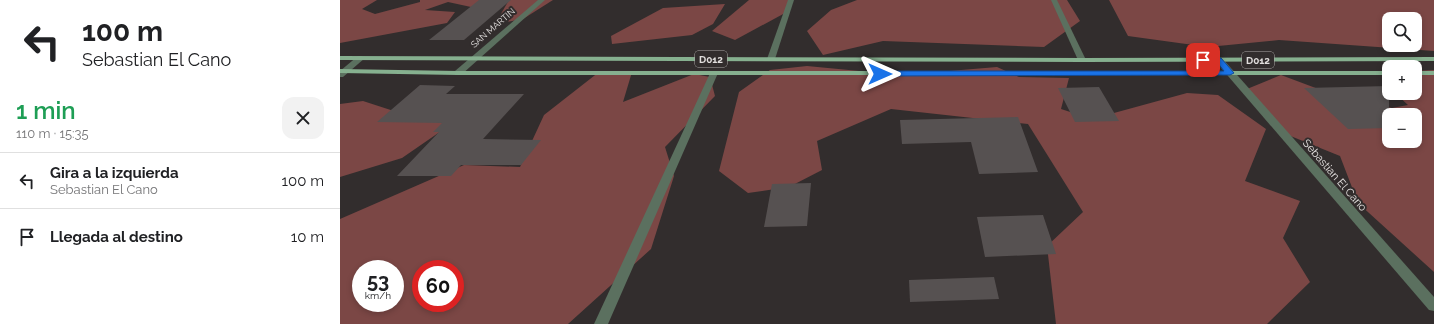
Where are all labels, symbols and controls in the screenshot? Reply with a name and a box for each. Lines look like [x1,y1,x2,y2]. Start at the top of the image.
street label: SAN MARTIN [469,6,517,50]
map controls [1382,12,1422,148]
button: search [1382,12,1422,52]
text: 100 m [82,15,163,48]
icon: left [16,16,68,68]
pin [1186,43,1220,77]
text: Sebastian El Cano [82,49,231,70]
icon: arrive [1192,49,1214,71]
road number: D012 [695,51,727,67]
road number: D012 [1242,52,1274,68]
position arrow [859,53,901,95]
button: + [1382,60,1422,100]
text: 1 min [16,96,76,125]
button: close [282,97,324,139]
button: − [1382,108,1422,148]
text: 110 m · 15:35 [16,126,89,141]
street label: Sebastian El Cano [1300,137,1370,214]
text: Gira a la izquierda [50,164,179,182]
icon: left [16,170,38,192]
text: 100 m [282,172,324,190]
text: Sebastian El Cano [50,182,158,197]
icon: arrive [16,226,38,248]
text: Llegada al destino [50,228,183,246]
text: 10 m [291,228,324,246]
speed limit sign: 60 [412,260,464,312]
text: 53 [367,269,389,293]
text: km/h [365,290,391,301]

